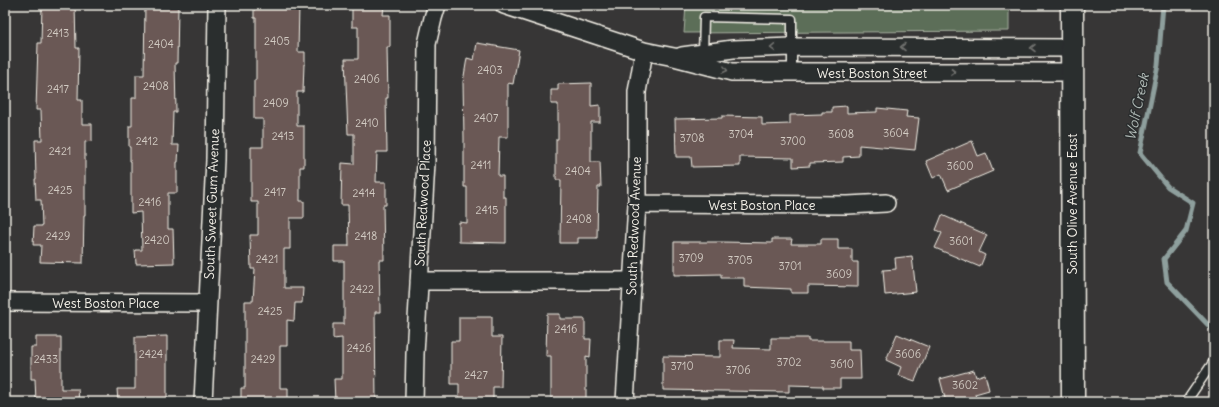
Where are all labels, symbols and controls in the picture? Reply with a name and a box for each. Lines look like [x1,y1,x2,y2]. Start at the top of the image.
house number: 2413 [47,26,69,40]
house number: 2405 [264,34,290,48]
house number: 2404 [148,37,174,51]
one-way arrow [900,43,906,51]
one-way arrow [770,44,776,52]
one-way arrow [1030,44,1036,52]
house number: 2403 [477,63,503,77]
street label: West Boston Street [817,65,928,82]
one-way arrow [722,66,729,74]
one-way arrow [950,68,956,76]
water label: Wolf Creek [1121,71,1153,142]
house number: 2406 [354,72,380,86]
house number: 2408 [143,79,169,93]
house number: 2417 [47,82,70,96]
house number: 2409 [263,96,289,110]
house number: 2407 [474,111,499,125]
house number: 2410 [355,116,379,130]
house number: 3604 [883,126,909,140]
house number: 3704 [728,127,754,141]
house number: 3608 [828,127,854,141]
street label: South Sweet Gum Avenue [201,128,223,280]
house number: 2413 [272,129,294,143]
house number: 3708 [679,131,705,145]
street label: South Olive Avenue East [1064,133,1081,275]
house number: 2412 [136,134,158,148]
house number: 3700 [780,134,806,148]
street label: South Redwood Place [411,139,435,267]
house number: 2421 [49,144,71,158]
street label: South Redwood Avenue [623,156,645,296]
house number: 2411 [471,158,491,172]
house number: 3600 [946,159,974,173]
house number: 2404 [565,164,591,178]
house number: 2425 [48,183,72,197]
house number: 2417 [264,185,287,199]
house number: 2414 [353,186,375,200]
house number: 2416 [139,195,161,209]
street label: West Boston Place [708,197,816,214]
house number: 2415 [476,203,498,217]
house number: 2408 [566,212,592,226]
house number: 2429 [46,229,70,243]
house number: 2418 [355,229,377,243]
house number: 2420 [144,233,170,247]
house number: 3601 [949,234,973,248]
house number: 3709 [678,251,704,265]
house number: 2421 [256,252,278,266]
house number: 3705 [727,253,753,267]
house number: 3701 [778,259,802,273]
house number: 3609 [826,267,852,281]
house number: 2422 [350,282,374,296]
street label: West Boston Place [52,295,160,312]
house number: 2425 [258,304,282,318]
house number: 2416 [555,322,577,336]
house number: 2426 [347,341,371,355]
house number: 2424 [139,347,163,361]
house number: 3606 [895,347,921,361]
house number: 2433 [34,352,58,366]
house number: 2429 [251,352,275,366]
house number: 3702 [777,355,801,369]
house number: 3610 [830,357,854,371]
house number: 3710 [670,359,694,373]
house number: 3706 [725,363,751,377]
house number: 2427 [464,368,488,382]
house number: 3602 [952,378,978,392]

